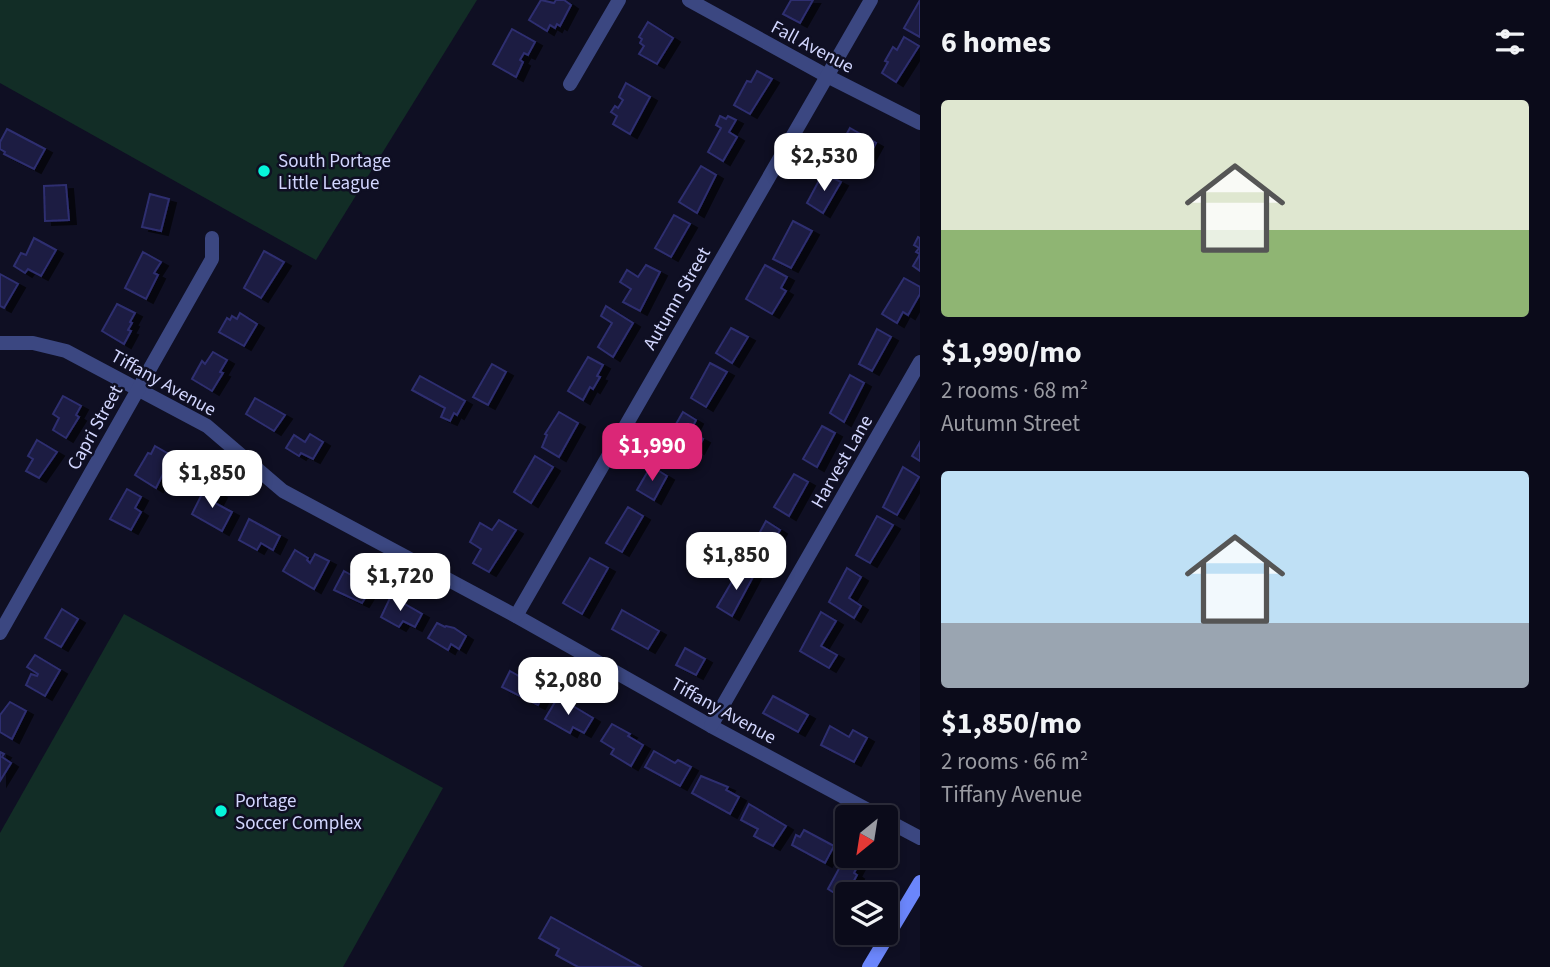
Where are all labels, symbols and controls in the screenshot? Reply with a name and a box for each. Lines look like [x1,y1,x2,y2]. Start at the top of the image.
street label: Fall Avenue [766,14,859,80]
text: 6 homes [941,21,1051,64]
icon: filters [1491,23,1529,61]
pin: $2,530 [767,134,881,193]
text: $2,530 [790,139,858,172]
icon: home [1172,145,1298,271]
place label: South Portage Little League [278,148,391,197]
marker: South Portage Little League [256,163,272,179]
street label: Autumn Street [637,242,718,355]
text: $1,990/mo [941,331,1082,374]
street label: Tiffany Avenue [106,343,221,423]
text: 2 rooms · 68 m² [941,374,1088,407]
street label: Capri Street [61,380,130,475]
text: Autumn Street [941,407,1080,440]
street label: Harvest Lane [805,410,880,513]
pin: $1,990 [595,424,709,483]
text: $1,990 [618,429,686,462]
pin: $1,850 [155,450,269,510]
text: $1,850 [178,456,246,489]
icon: home [1172,516,1298,642]
pin: $1,850 [679,532,793,592]
text: $1,850 [702,538,770,571]
pin: $1,720 [343,554,457,613]
text: $1,720 [366,559,434,592]
pin: $2,080 [511,658,625,717]
text: $2,080 [534,663,602,696]
street label: Tiffany Avenue [666,671,781,751]
text: $1,850/mo [941,702,1082,745]
text: 2 rooms · 66 m² [941,745,1088,778]
text: Tiffany Avenue [941,778,1082,811]
place label: Portage Soccer Complex [235,788,362,837]
marker: Portage Soccer Complex [213,803,229,819]
north arrow [835,805,898,868]
map controls [835,805,898,945]
button: layers [835,882,898,945]

